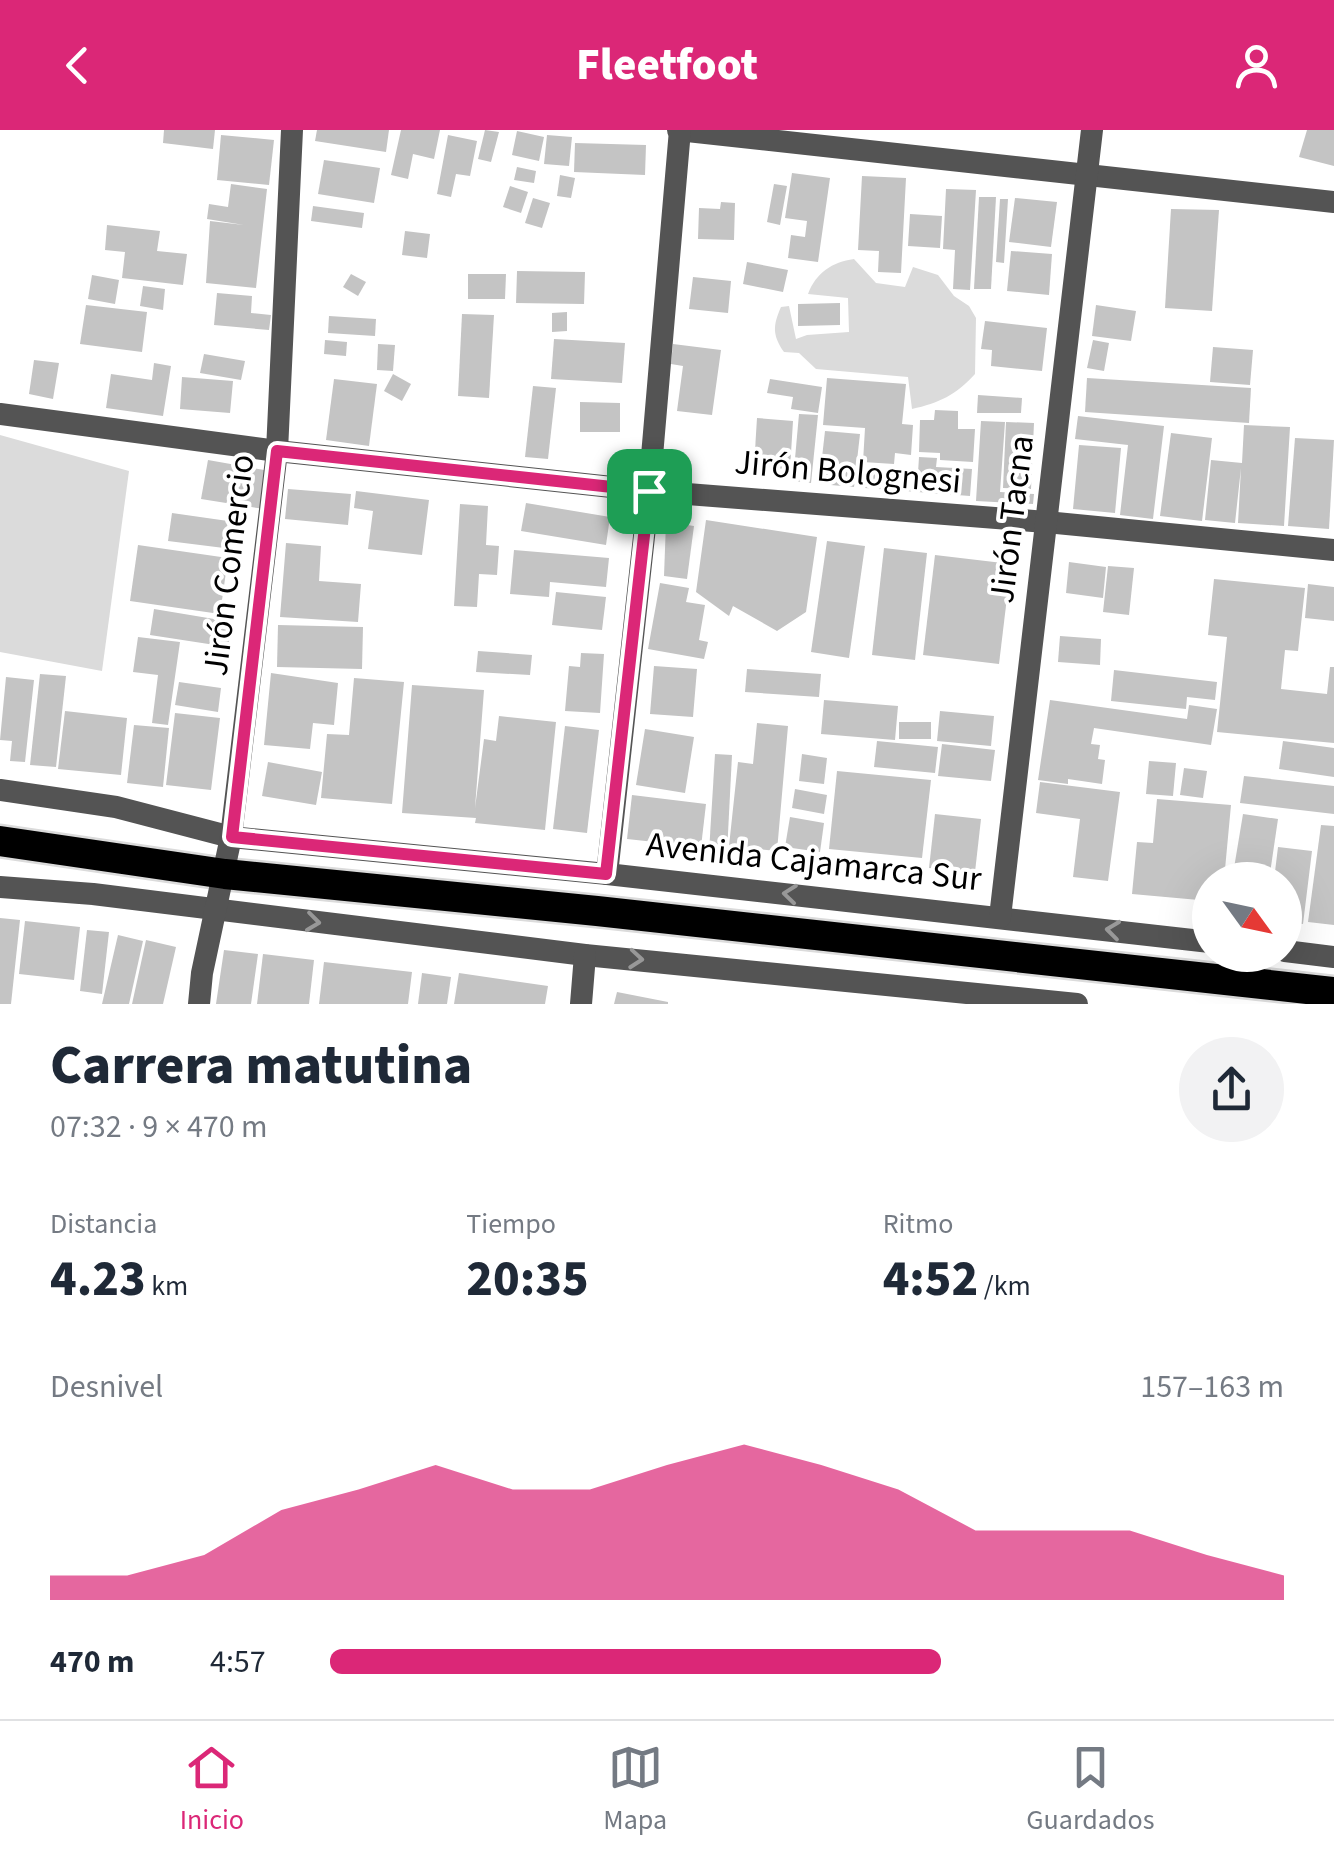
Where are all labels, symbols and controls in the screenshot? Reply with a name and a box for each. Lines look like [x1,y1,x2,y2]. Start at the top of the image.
text: Fleetfoot [576,33,758,97]
icon: back [50,38,105,93]
icon: person [1229,38,1284,93]
street label: Jirón Tacna [977,432,1047,606]
street label: Jirón Bolognesi [733,437,963,507]
pin [607,449,692,534]
street label: Jirón Comercio [191,451,267,679]
icon: arrive [622,464,677,519]
street label: Avenida Cajamarca Sur [644,820,985,905]
north arrow [1192,862,1302,972]
map controls [1192,862,1302,972]
one-way arrow [782,884,798,905]
one-way arrow [305,911,321,932]
one-way arrow [1105,920,1121,941]
one-way arrow [628,948,644,970]
text: Carrera matutina [50,1027,472,1105]
button: share [1179,1037,1284,1142]
text: 07:32 · 9 × 470 m [50,1104,268,1150]
text: Distancia [50,1204,157,1244]
text: Tiempo [466,1204,556,1244]
text: Ritmo [883,1204,953,1244]
text: 4.23 [50,1244,146,1315]
text: 20:35 [466,1244,589,1315]
text: 4:52 [883,1244,978,1315]
text: km [146,1266,188,1306]
text: /km [978,1266,1031,1306]
text: Desnivel [50,1364,163,1410]
text: 157–163 m [1140,1364,1284,1410]
text: 470 m [50,1639,135,1685]
text: 4:57 [210,1639,266,1685]
tab: Inicio [180,1740,244,1840]
tab: Mapa [603,1740,667,1840]
tab: Guardados [1026,1740,1154,1840]

